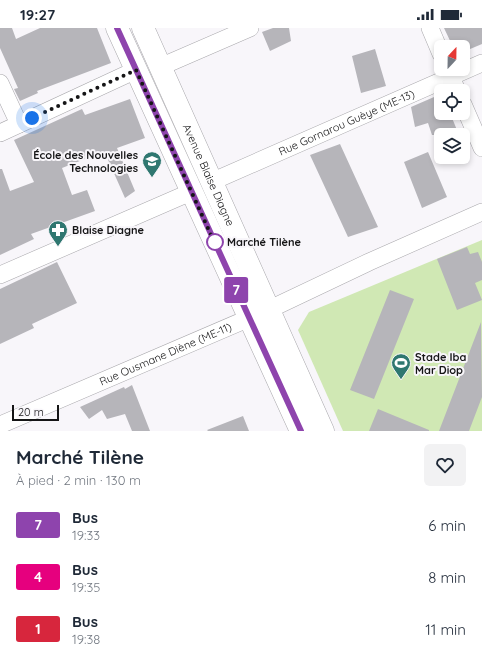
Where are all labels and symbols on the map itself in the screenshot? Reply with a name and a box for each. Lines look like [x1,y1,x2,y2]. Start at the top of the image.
north arrow [434,40,470,76]
street label: Rue Gornarou Guèye (ME-13) [276,87,417,158]
your location [22,108,42,128]
street label: Avenue Blaise Diagne [180,122,238,228]
place label: École des Nouvelles Technologies [33,148,138,175]
school or university icon: École des Nouvelles Technologies [141,150,163,178]
pharmacy icon: Blaise Diagne [47,219,69,247]
place label: Blaise Diagne [72,223,144,237]
marker: Marché Tilène [206,233,224,251]
place label: Marché Tilène [227,235,302,249]
line badge: 7 [223,277,249,303]
street label: Rue Ousmane Diène (ME-11) [97,319,234,389]
place label: Stade Iba Mar Diop [415,350,466,377]
sports icon: Stade Iba Mar Diop [390,352,412,380]
scale bar [12,403,59,422]

